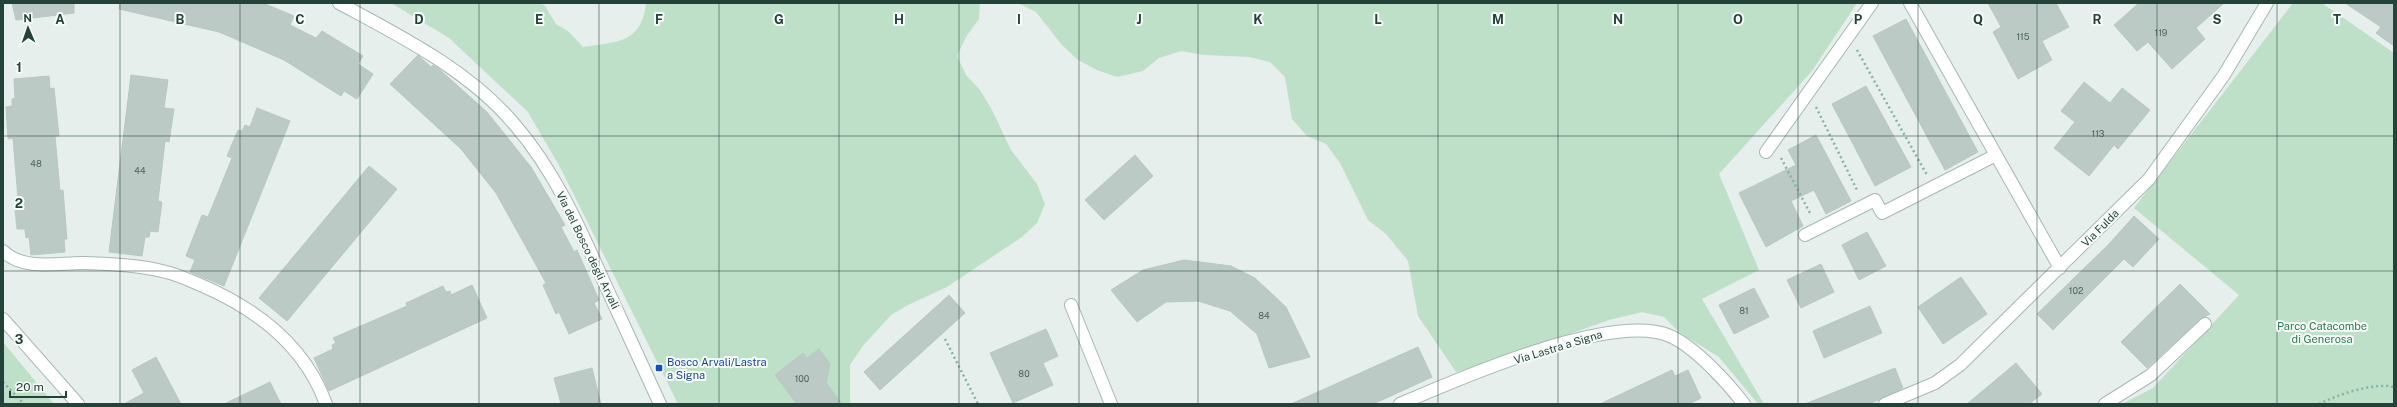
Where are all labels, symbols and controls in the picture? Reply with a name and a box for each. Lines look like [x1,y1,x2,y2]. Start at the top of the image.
north arrow [8,8,48,48]
text: N [23,12,32,24]
text: A [55,12,65,27]
text: B [176,12,185,27]
text: C [295,12,305,27]
text: D [414,12,424,27]
text: E [535,12,543,27]
text: F [655,12,663,27]
text: G [774,12,784,27]
text: H [894,12,904,27]
text: I [1017,12,1021,27]
text: J [1136,12,1142,27]
text: K [1253,12,1263,27]
text: L [1374,12,1382,27]
text: M [1492,12,1504,27]
text: N [1613,12,1623,27]
text: O [1733,12,1743,27]
text: P [1854,12,1863,27]
text: Q [1973,12,1983,27]
text: R [2092,12,2102,27]
text: S [2213,12,2222,27]
text: T [2333,12,2341,27]
house number: 119 [2155,27,2168,38]
house number: 115 [2016,31,2030,42]
text: 1 [16,60,22,75]
house number: 113 [2092,128,2105,139]
house number: 48 [30,158,42,169]
house number: 44 [134,165,146,176]
street label: Via del Bosco degli Arvali [554,189,622,311]
text: 2 [15,196,23,211]
street label: Via Fulda [2079,207,2121,249]
house number: 102 [2069,285,2083,296]
house number: 81 [1739,305,1749,316]
house number: 84 [1258,310,1270,321]
park label: Parco Catacombe di Generosa [2277,320,2367,345]
street label: Via Lastra a Signa [1512,328,1604,366]
text: 3 [15,332,24,347]
place label: Bosco Arvali/Lastra a Signa [667,356,767,381]
marker: Bosco Arvali/Lastra a Signa [654,363,664,373]
house number: 80 [1018,368,1030,379]
scale bar [10,373,66,399]
house number: 100 [795,373,810,384]
text: 20 m [16,380,44,394]

